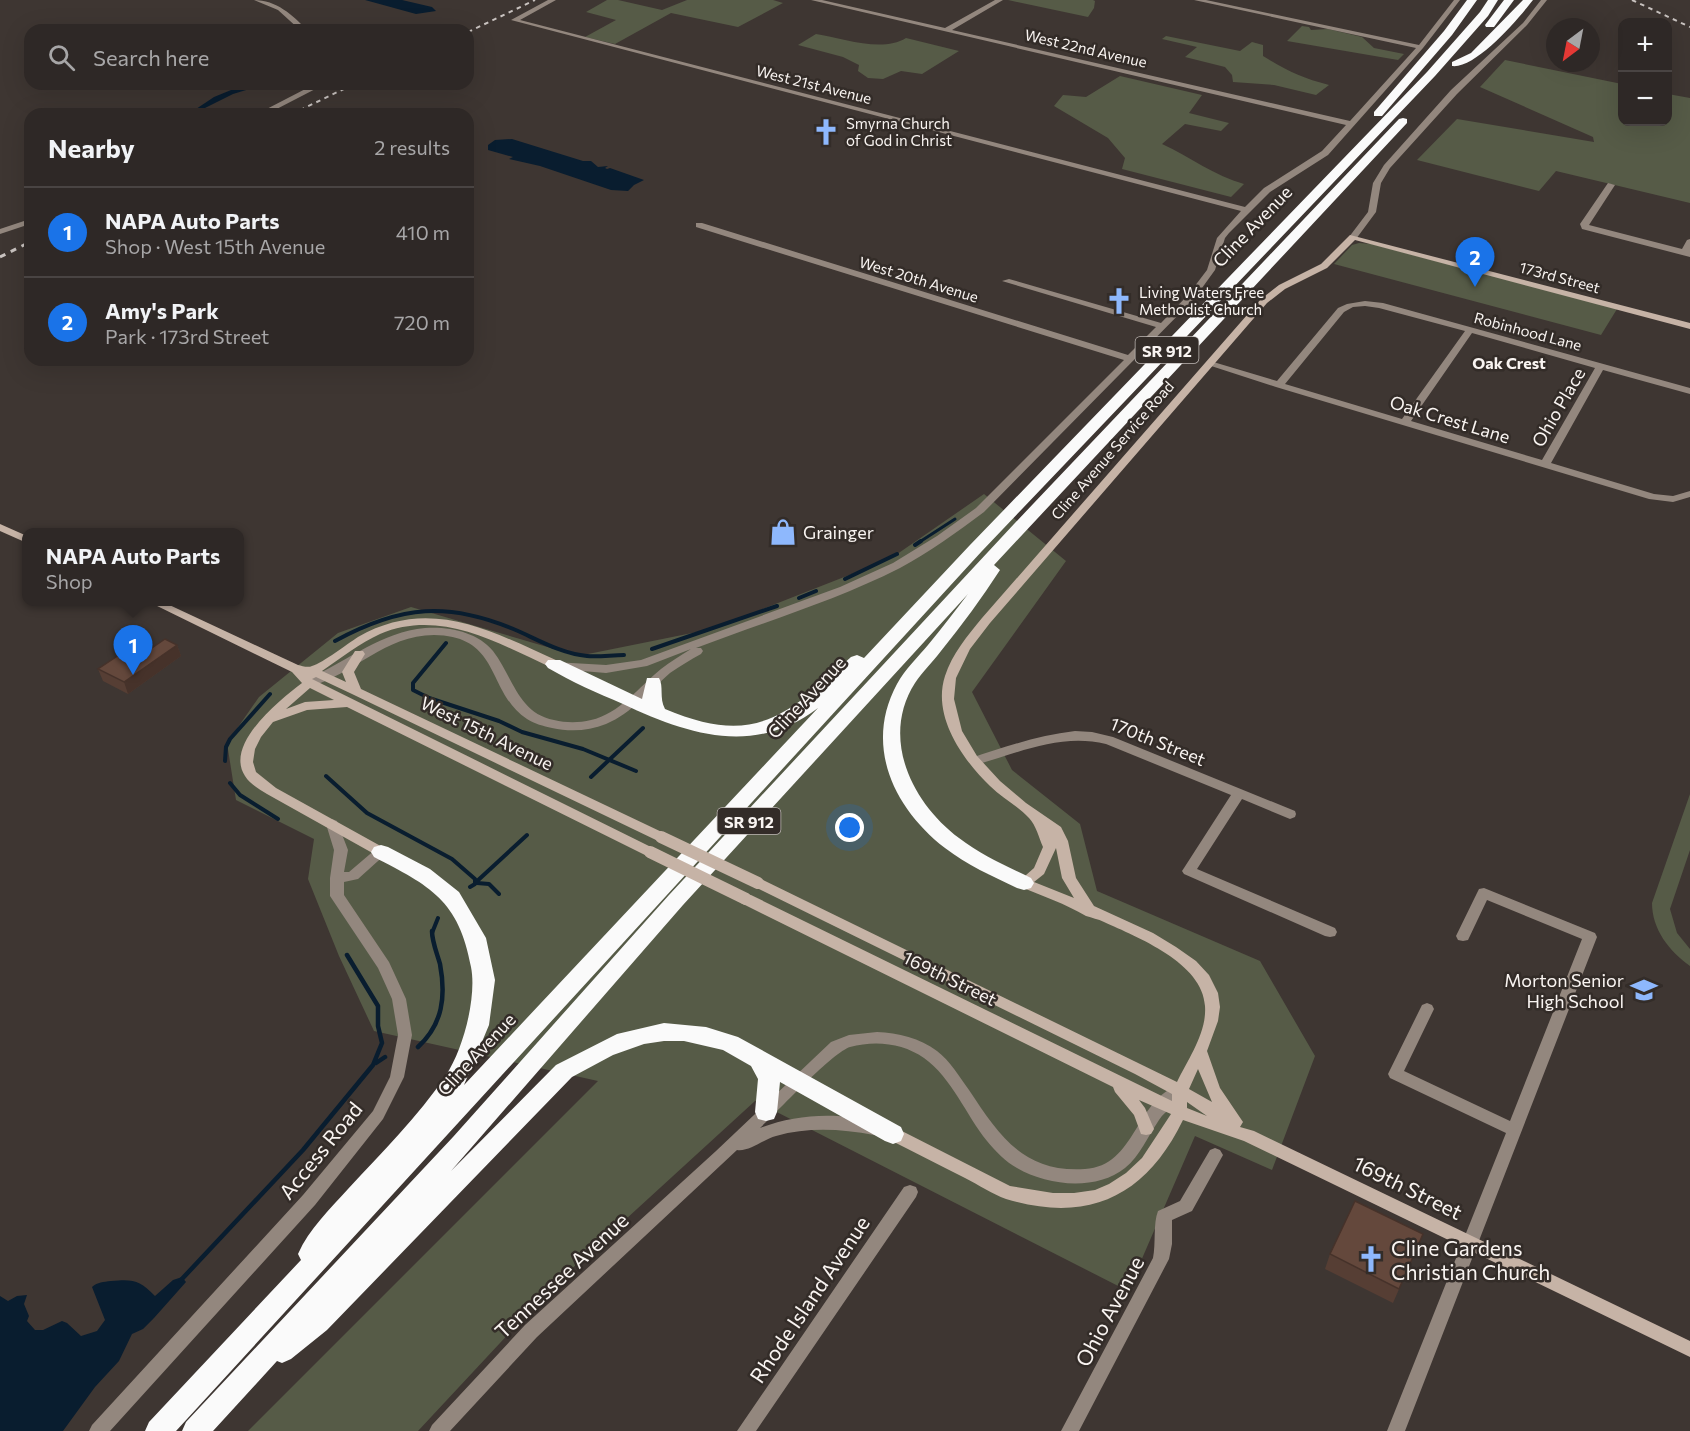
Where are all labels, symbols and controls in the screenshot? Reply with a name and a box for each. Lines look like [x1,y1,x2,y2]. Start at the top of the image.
north arrow [1546,18,1600,72]
map controls [1618,18,1672,126]
button: + [1618,18,1672,72]
search box [24,24,474,90]
street label: West 22nd Avenue [1023,25,1149,71]
icon: search [45,41,78,74]
text: Search here [93,44,209,71]
street label: West 21st Avenue [754,61,874,107]
button: − [1618,72,1672,126]
place label: Smyrna Church of God in Christ [846,114,952,149]
church icon: Smyrna Church of God in Christ [811,117,841,147]
text: Nearby [48,132,135,163]
text: 2 results [374,135,450,159]
street label: Cline Avenue [1208,181,1296,271]
text: NAPA Auto Parts [105,207,280,234]
text: 1 [63,220,72,244]
text: 410 m [396,220,450,244]
text: Shop · West 15th Avenue [105,234,325,258]
pin: 2 [1456,238,1494,287]
street label: West 20th Avenue [857,252,981,306]
street label: 173rd Street [1518,258,1602,296]
place label: Living Waters Free Methodist Church [1139,283,1264,318]
church icon: Living Waters Free Methodist Church [1104,286,1134,316]
text: Amy's Park [105,297,219,324]
street label: Robinhood Lane [1472,308,1584,354]
text: 2 [62,310,73,334]
text: 720 m [394,310,450,334]
text: Park · 173rd Street [105,324,269,348]
road number: SR 912 [1136,337,1198,363]
district label: Oak Crest [1472,353,1546,372]
street label: Ohio Place [1527,364,1589,450]
street label: Cline Avenue Service Road [1047,377,1177,523]
street label: Oak Crest Lane [1387,390,1513,448]
shop icon: Grainger [768,517,798,547]
place label: Grainger [803,521,874,543]
popup [22,528,244,606]
text: NAPA Auto Parts [46,542,220,569]
text: Shop [46,569,93,593]
pin: 1 [114,626,152,675]
street label: Cline Avenue [762,651,850,743]
street label: West 15th Avenue [417,691,557,775]
street label: 170th Street [1107,712,1209,770]
road number: SR 912 [718,808,780,834]
your location [835,813,864,842]
street label: 169th Street [900,946,1000,1010]
place label: Morton Senior High School [1504,969,1624,1012]
school or university icon: Morton Senior High School [1629,975,1659,1005]
street label: Cline Avenue [432,1008,520,1100]
street label: Access Road [273,1096,367,1204]
street label: 169th Street [1349,1150,1467,1224]
street label: Tennessee Avenue [489,1207,633,1343]
street label: Rhode Island Avenue [744,1211,874,1387]
place label: Cline Gardens Christian Church [1391,1235,1550,1284]
church icon: Cline Gardens Christian Church [1356,1244,1386,1274]
street label: Ohio Avenue [1070,1252,1148,1370]

